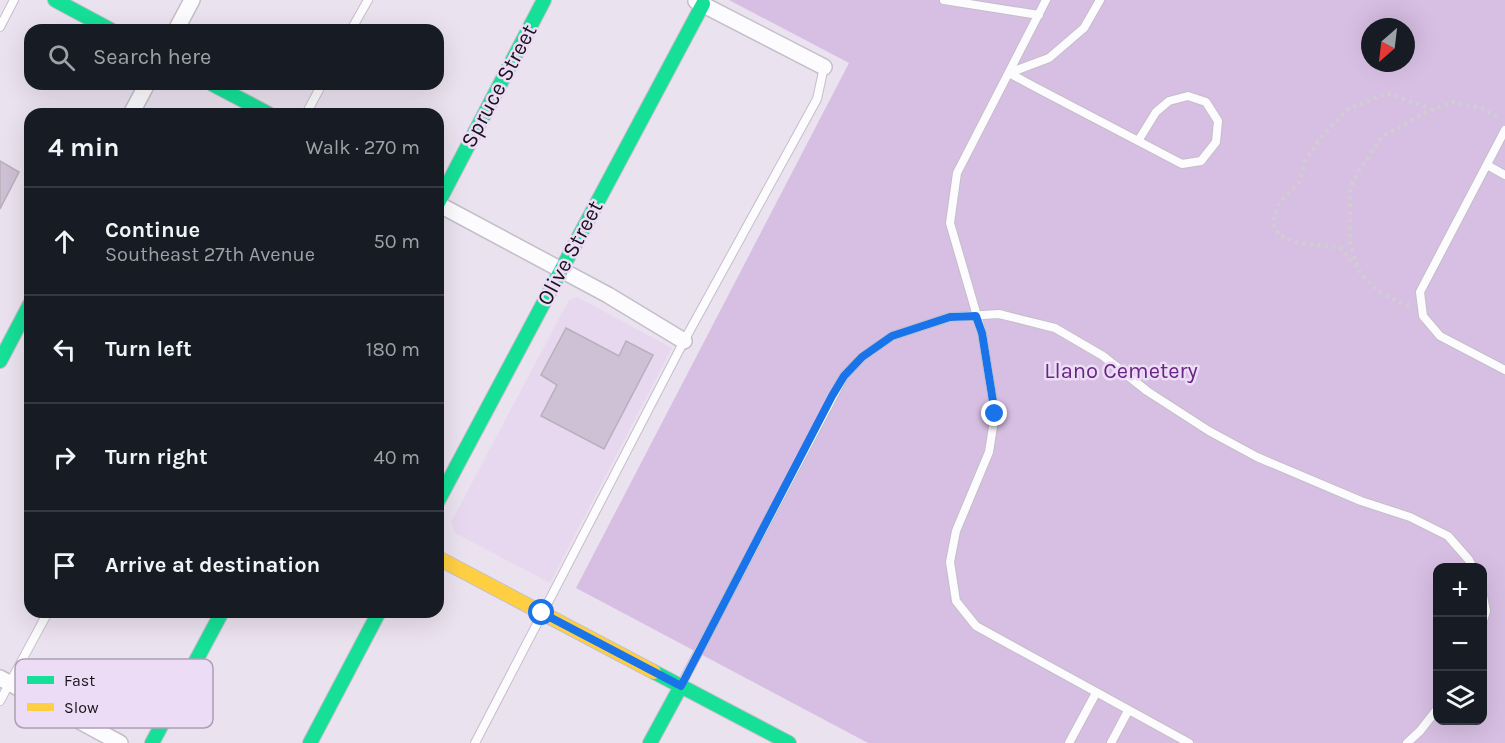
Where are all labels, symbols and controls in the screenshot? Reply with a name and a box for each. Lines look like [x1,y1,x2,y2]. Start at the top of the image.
north arrow [1361,18,1415,72]
street label: Spruce Street [456,20,542,152]
search box [24,24,444,90]
icon: search [45,41,78,74]
text: Search here [93,44,211,70]
text: 4 min [48,132,119,163]
text: Walk · 270 m [306,136,420,159]
street label: Olive Street [532,196,608,310]
text: Continue [105,217,200,243]
icon: ahead [48,225,81,258]
text: 50 m [373,230,420,253]
text: Southeast 27th Avenue [105,243,315,266]
icon: left [48,333,81,366]
text: Turn left [105,336,192,362]
text: 180 m [366,338,420,361]
park label: Llano Cemetery [1044,358,1198,384]
route end [981,400,1007,426]
icon: right [48,441,81,474]
text: Turn right [105,444,208,470]
text: 40 m [374,446,420,469]
icon: arrive [48,549,81,582]
text: Arrive at destination [105,552,320,578]
map controls [1433,563,1487,725]
button: + [1433,563,1487,617]
route start [528,599,554,625]
button: − [1433,617,1487,671]
legend [15,659,213,728]
text: Fast [64,671,95,690]
button: layers [1433,671,1487,725]
text: Slow [64,698,99,717]

